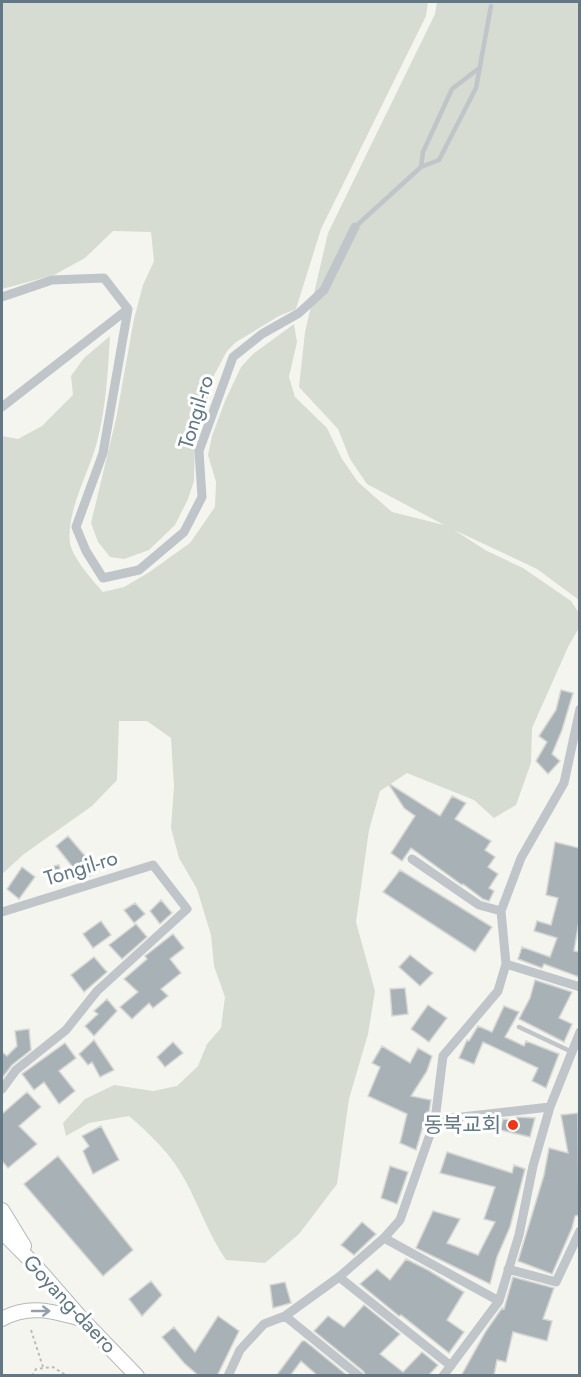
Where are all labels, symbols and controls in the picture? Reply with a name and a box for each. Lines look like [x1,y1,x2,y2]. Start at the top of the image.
street label: Tongil-ro [171,372,221,452]
street label: Tongil-ro [41,843,121,893]
place label: 동북교회 [424,1110,501,1140]
marker: 동북교회 [506,1118,520,1132]
street label: Goyang-daero [16,1248,124,1360]
one-way arrow [31,1305,51,1317]

